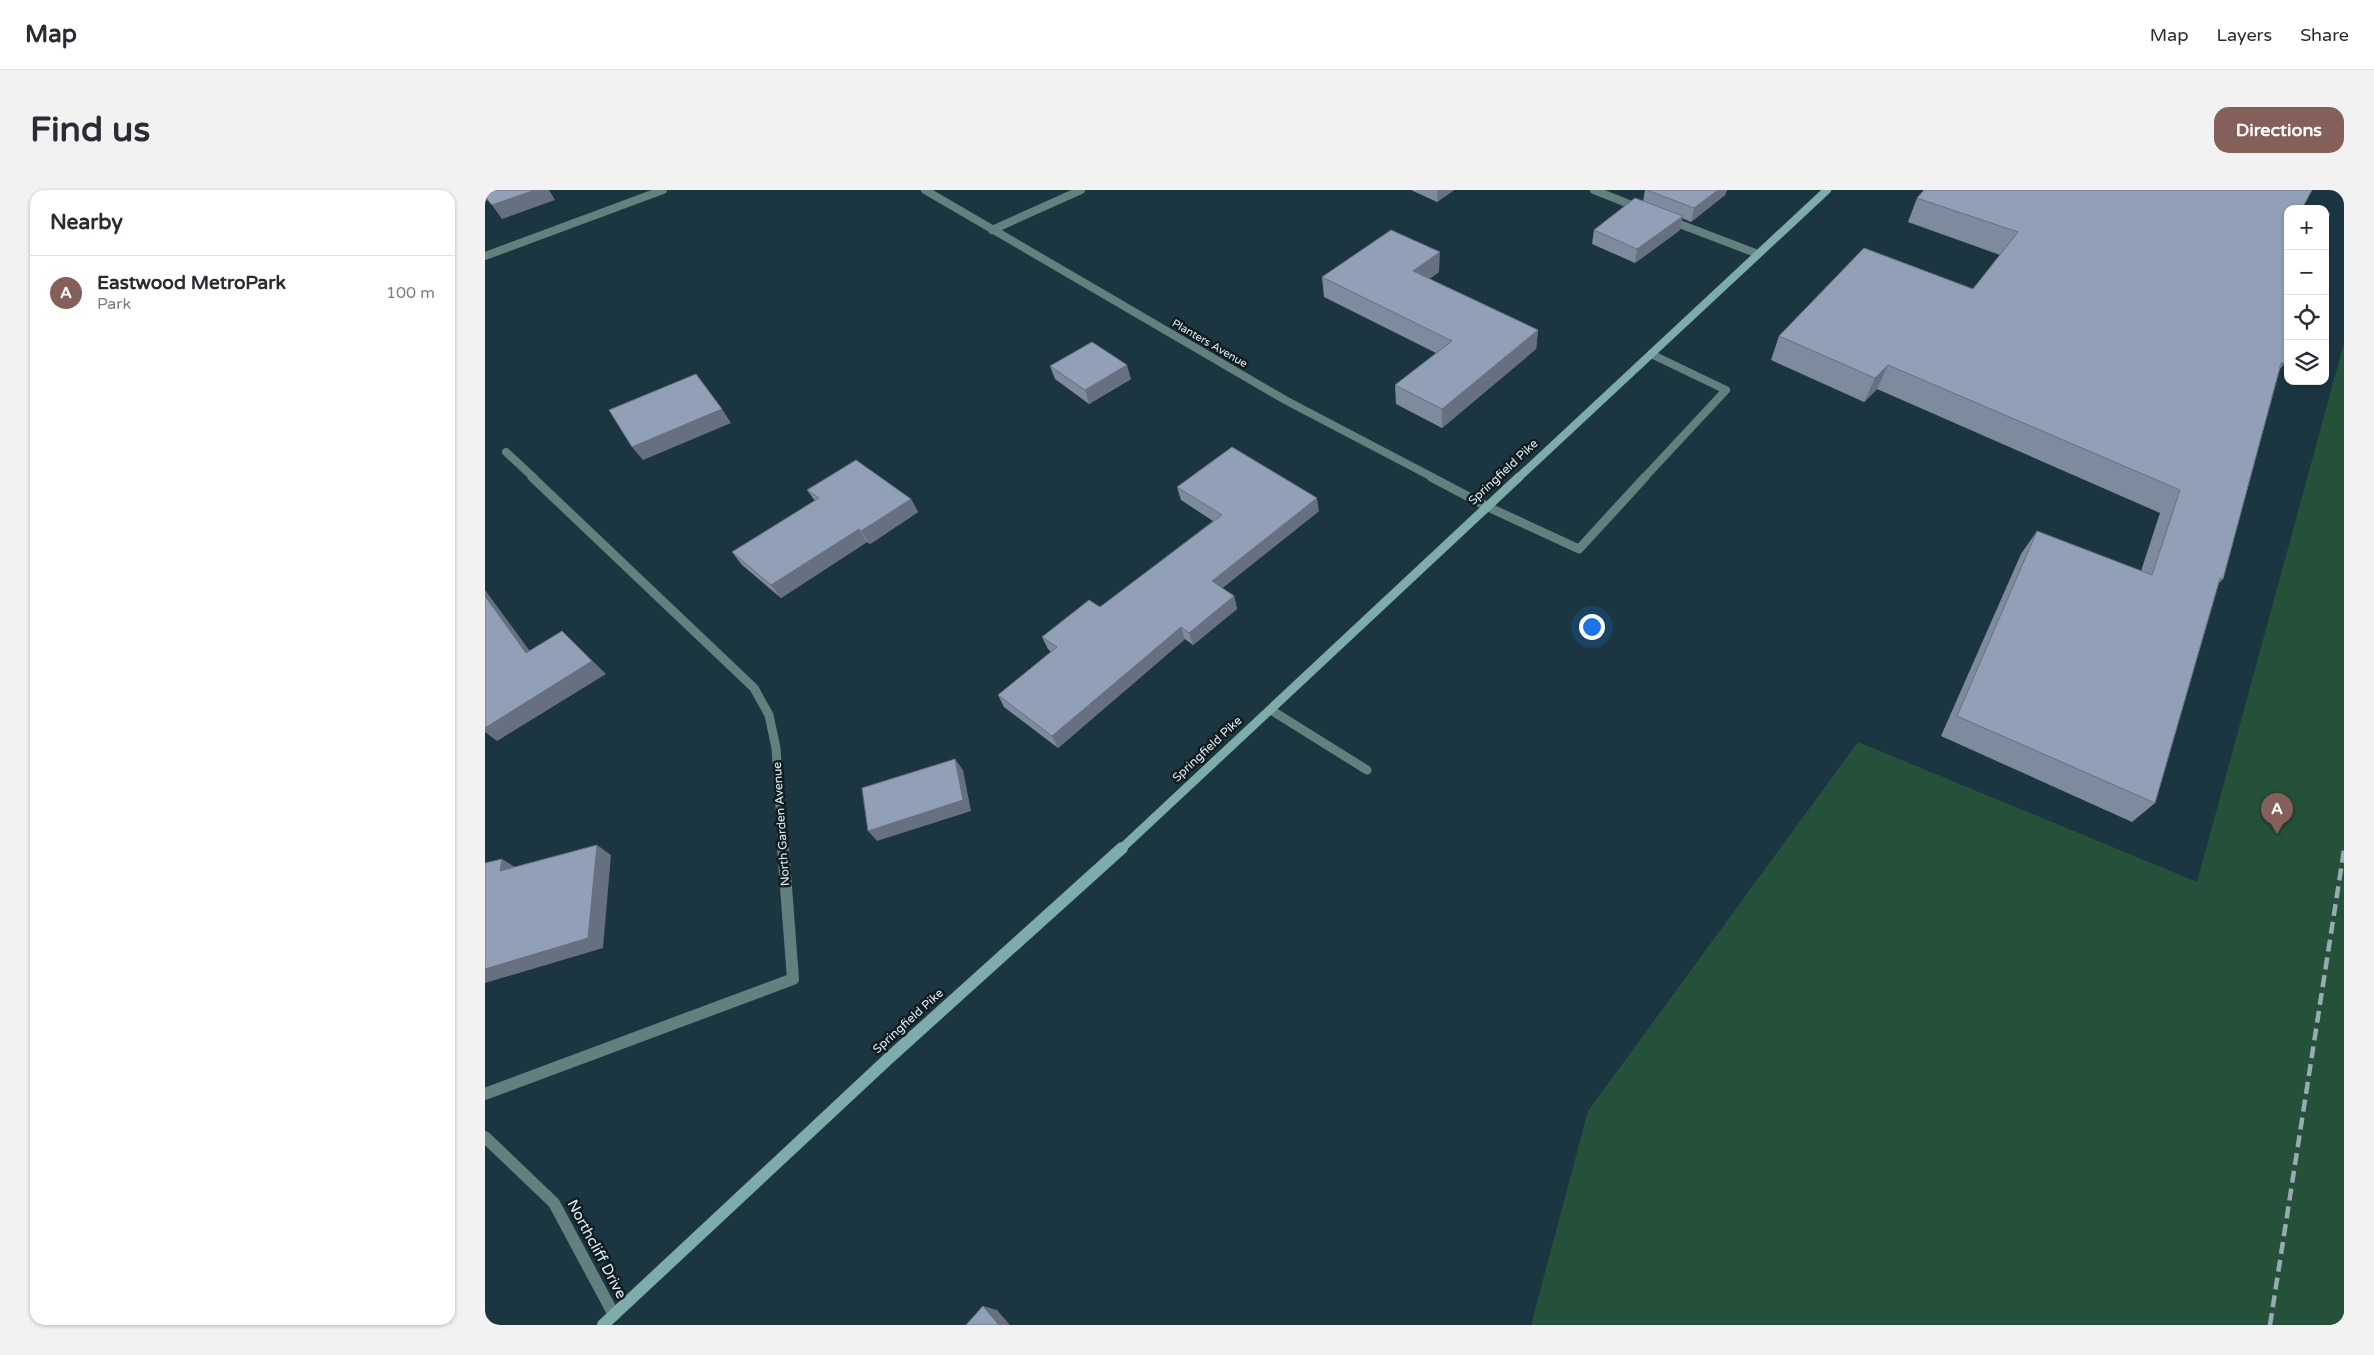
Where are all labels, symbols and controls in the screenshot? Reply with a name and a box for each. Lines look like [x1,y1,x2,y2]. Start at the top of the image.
text: Map [25,20,77,49]
text: Map [2150,24,2189,46]
text: Layers [2217,24,2272,46]
text: Share [2300,24,2349,46]
button: Directions [2214,107,2344,153]
text: Find us [30,109,150,151]
map controls [2284,205,2329,385]
button: + [2284,205,2329,250]
text: Nearby [50,210,123,235]
button: − [2284,250,2329,295]
text: Eastwood MetroPark [97,272,286,294]
text: A [60,283,72,303]
text: 100 m [386,283,435,303]
text: Park [97,294,131,314]
button: locate [2284,295,2329,340]
street label: Planters Avenue [1170,317,1250,370]
button: layers [2284,340,2329,385]
street label: Springfield Pike [1465,436,1541,508]
your location [1579,614,1605,640]
street label: Springfield Pike [1169,713,1245,785]
street label: North Garden Avenue [770,761,792,887]
pin: A [2261,793,2293,834]
street label: Springfield Pike [870,986,946,1056]
street label: Northcliff Drive [563,1196,631,1302]

